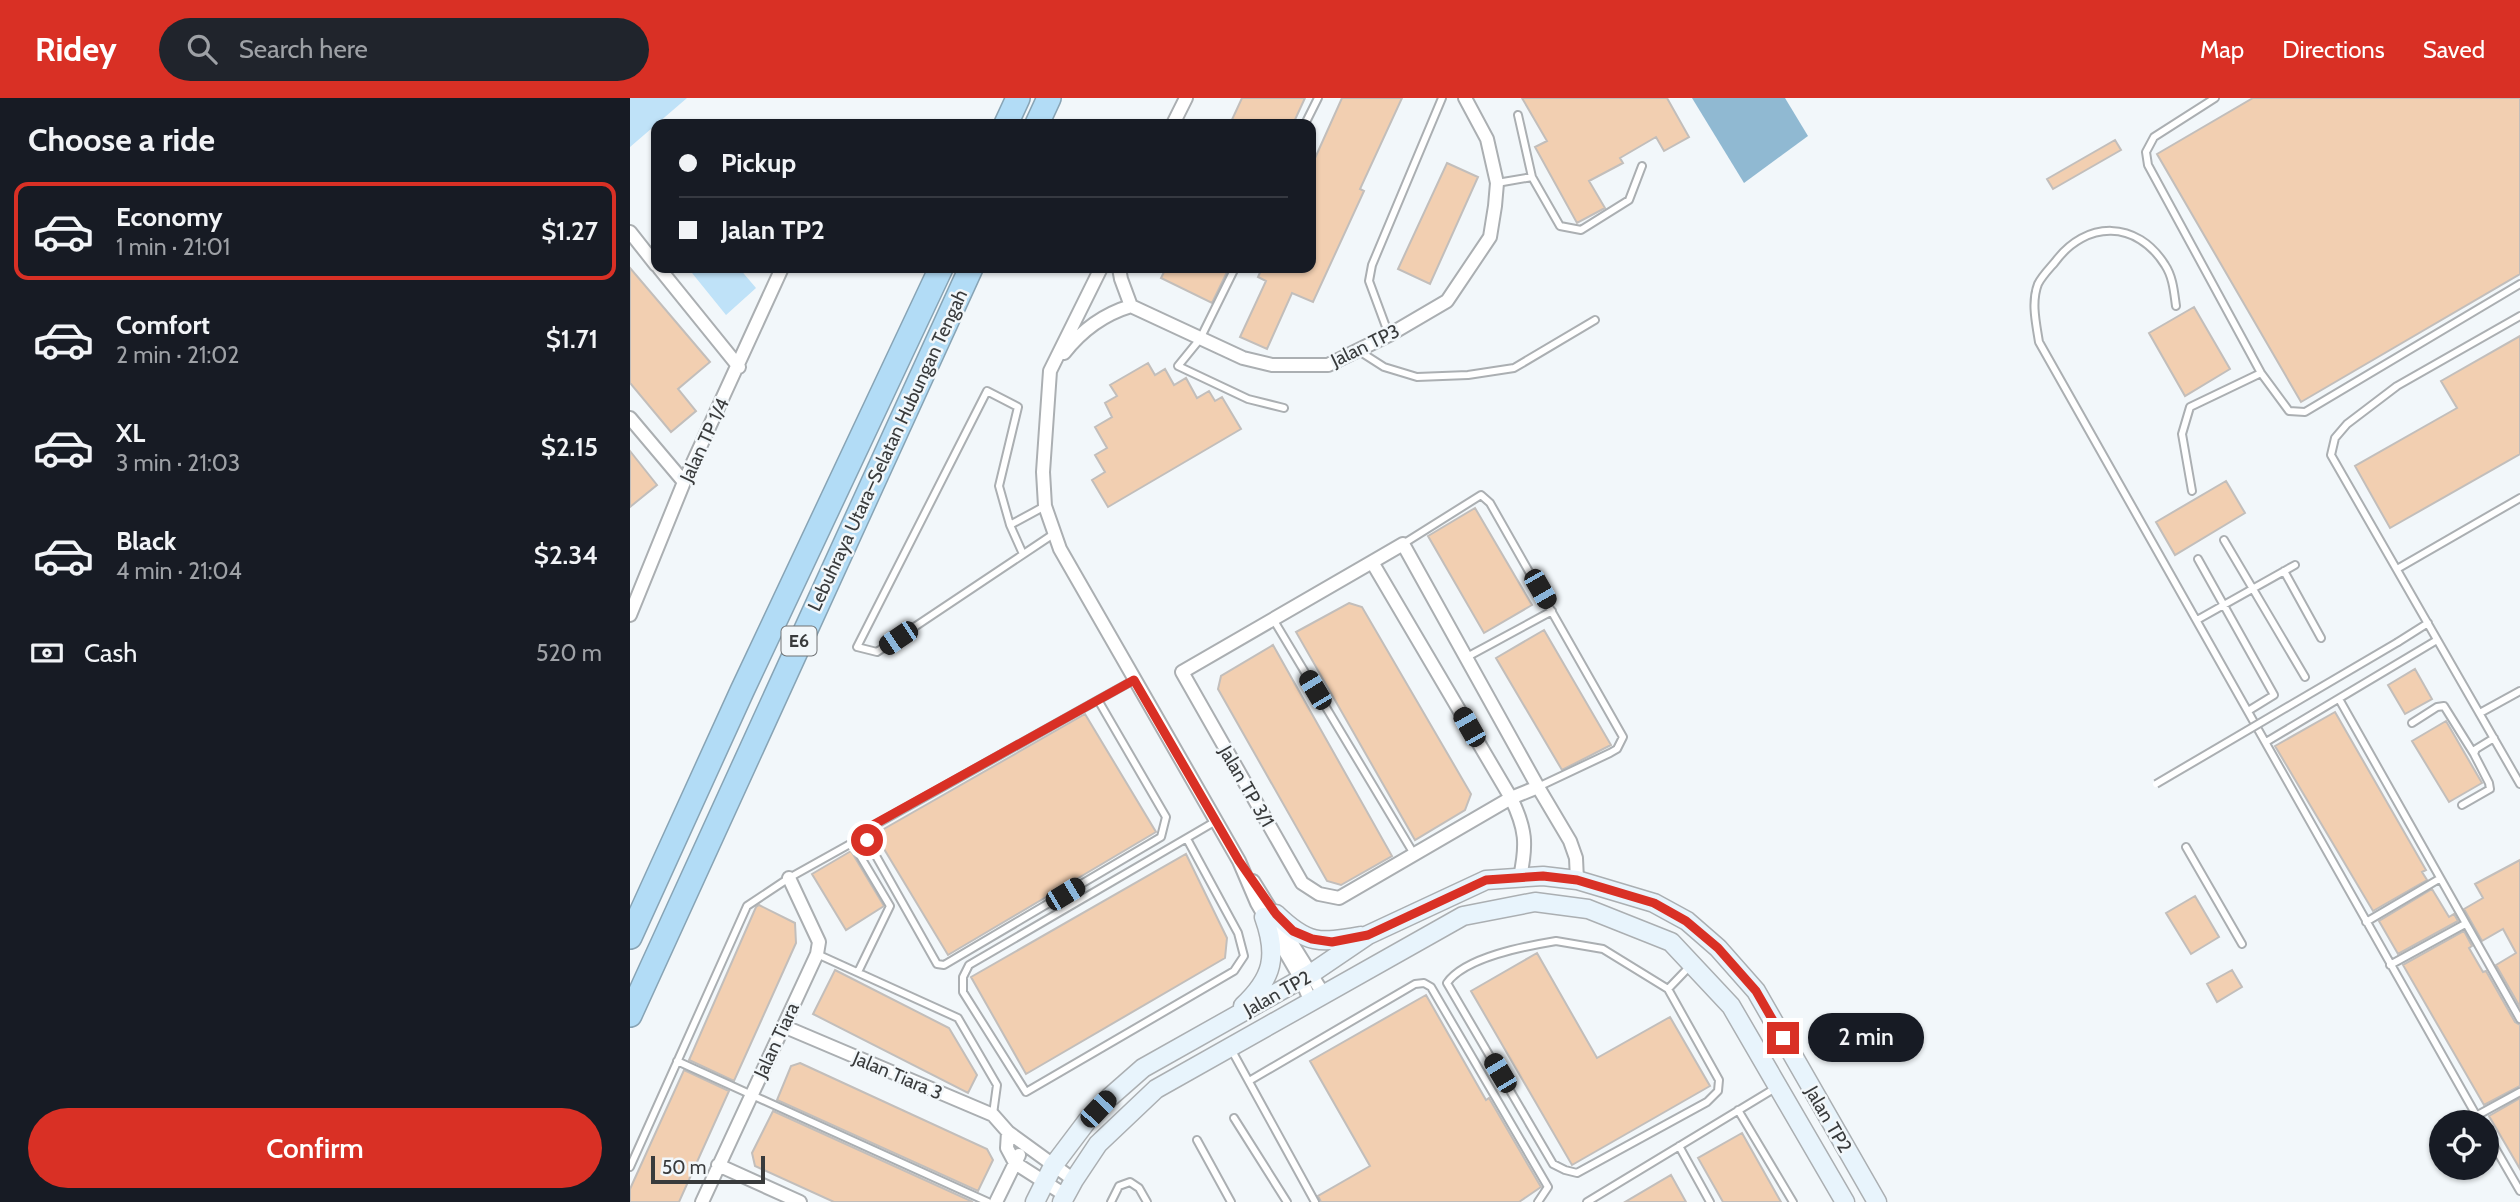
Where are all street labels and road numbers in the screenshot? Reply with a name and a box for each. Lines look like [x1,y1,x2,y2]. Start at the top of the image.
street label: Lebuhraya Utara–Selatan Hubungan Tengah [803,286,972,615]
street label: Jalan TP3 [1326,319,1403,372]
street label: Jalan TP 1/4 [675,395,734,487]
road number: E6 [782,626,816,656]
street label: Jalan TP 3/1 [1214,741,1279,831]
street label: Jalan TP2 [1239,966,1315,1022]
street label: Jalan Tiara [749,999,804,1082]
street label: Jalan Tiara 3 [849,1046,946,1105]
street label: Jalan TP2 [1800,1081,1857,1157]

